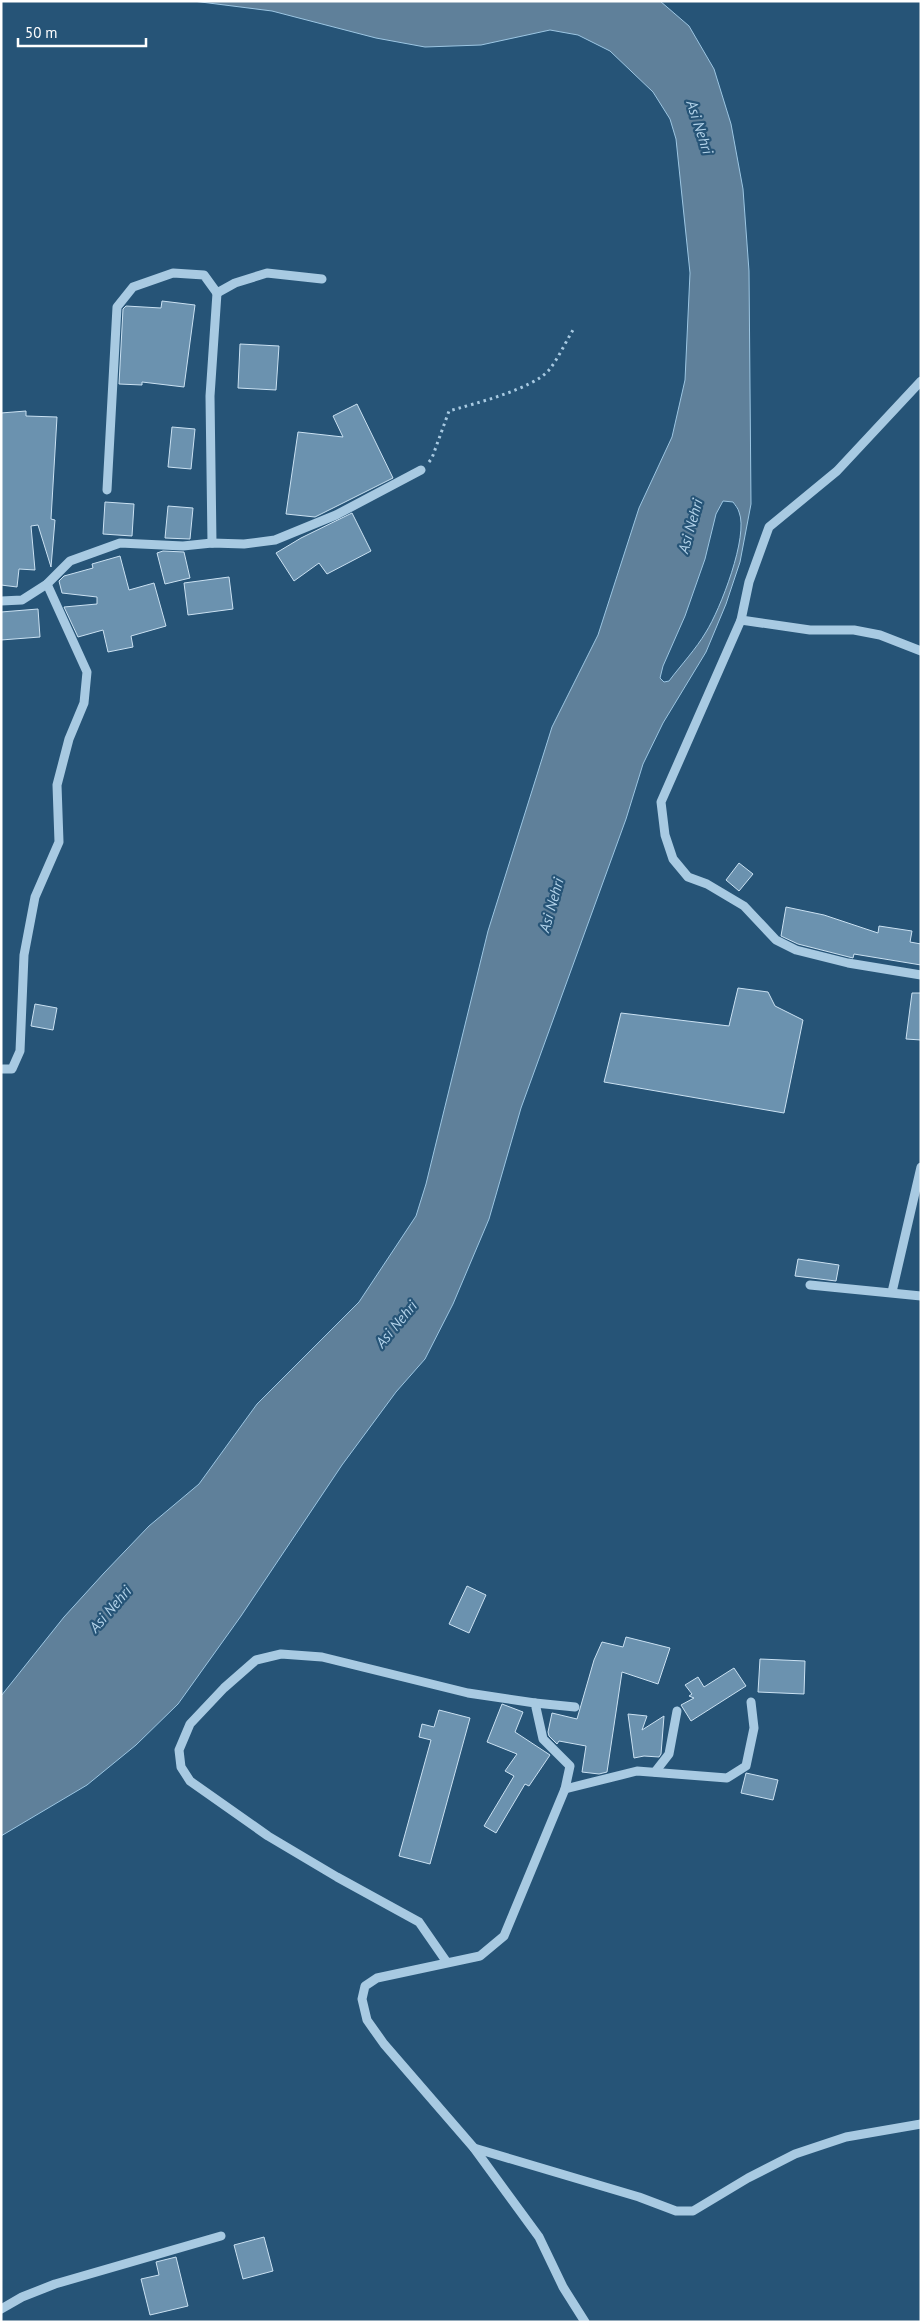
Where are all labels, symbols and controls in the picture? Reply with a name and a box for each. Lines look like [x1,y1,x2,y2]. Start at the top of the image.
scale bar [18,15,145,47]
text: 50 m [25,23,58,42]
water label: Asi Nehri [682,97,718,157]
water label: Asi Nehri [673,496,707,556]
water label: Asi Nehri [534,875,568,935]
water label: Asi Nehri [370,1296,422,1352]
water label: Asi Nehri [84,1581,136,1637]

